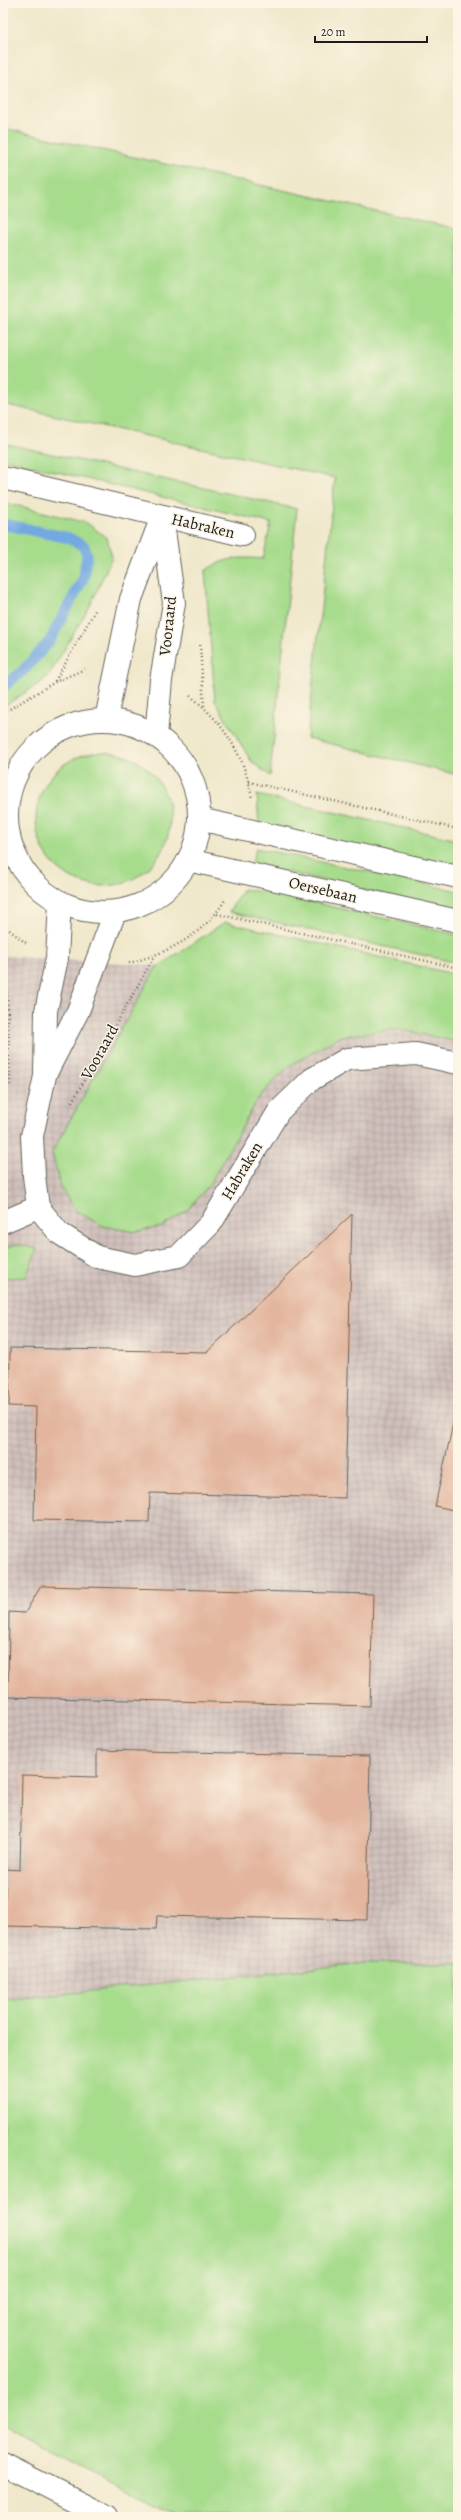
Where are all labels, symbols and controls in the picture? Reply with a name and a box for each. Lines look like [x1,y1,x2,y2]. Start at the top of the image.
scale bar [315,18,427,44]
text: 20 m [321,24,345,40]
street label: Habraken [169,508,237,544]
street label: Vooraard [154,595,182,658]
street label: Oersebaan [287,871,360,909]
street label: Vooraard [75,1020,124,1084]
street label: Habraken [216,1138,268,1204]

